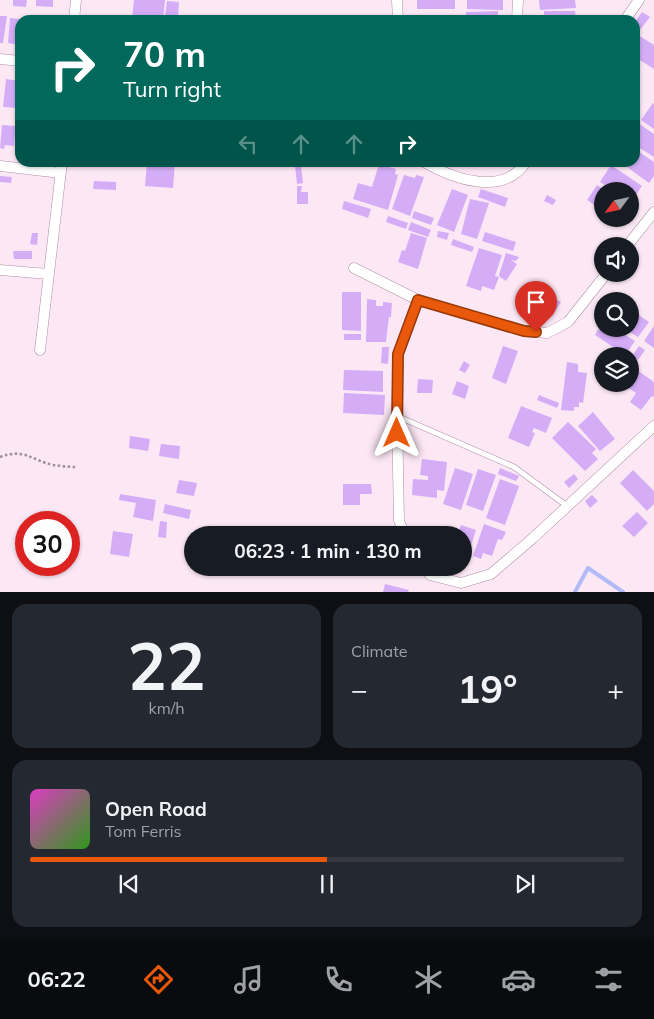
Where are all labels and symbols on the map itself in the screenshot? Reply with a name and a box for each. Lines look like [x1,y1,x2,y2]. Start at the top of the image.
north arrow [594,182,639,228]
pin [515,281,557,332]
position arrow [370,406,422,458]
speed limit sign: 30 [15,511,80,576]

